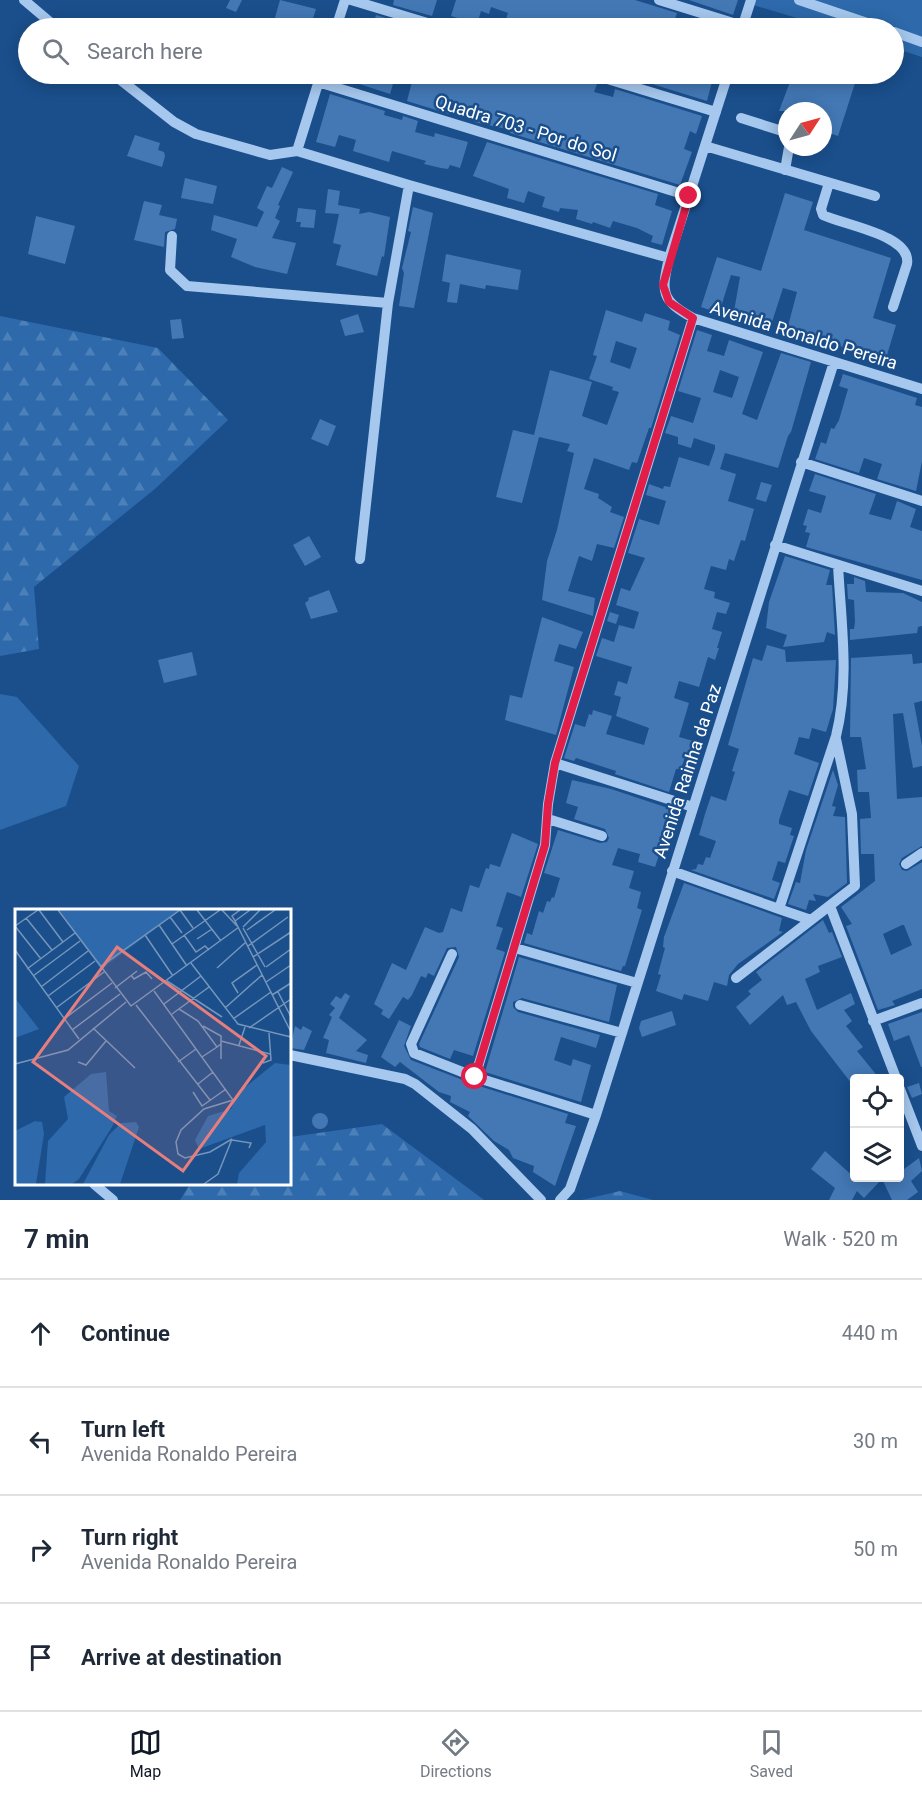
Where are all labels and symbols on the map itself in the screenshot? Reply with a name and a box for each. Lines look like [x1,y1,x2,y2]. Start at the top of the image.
street label: Quadra 703 - Por do Sol [433,90,619,166]
north arrow [778,102,832,156]
route end [675,182,701,208]
street label: Avenida Ronaldo Pereira [708,296,900,374]
street label: Avenida Rainha da Paz [649,681,725,861]
inset map [15,909,291,1185]
route start [461,1063,487,1089]

